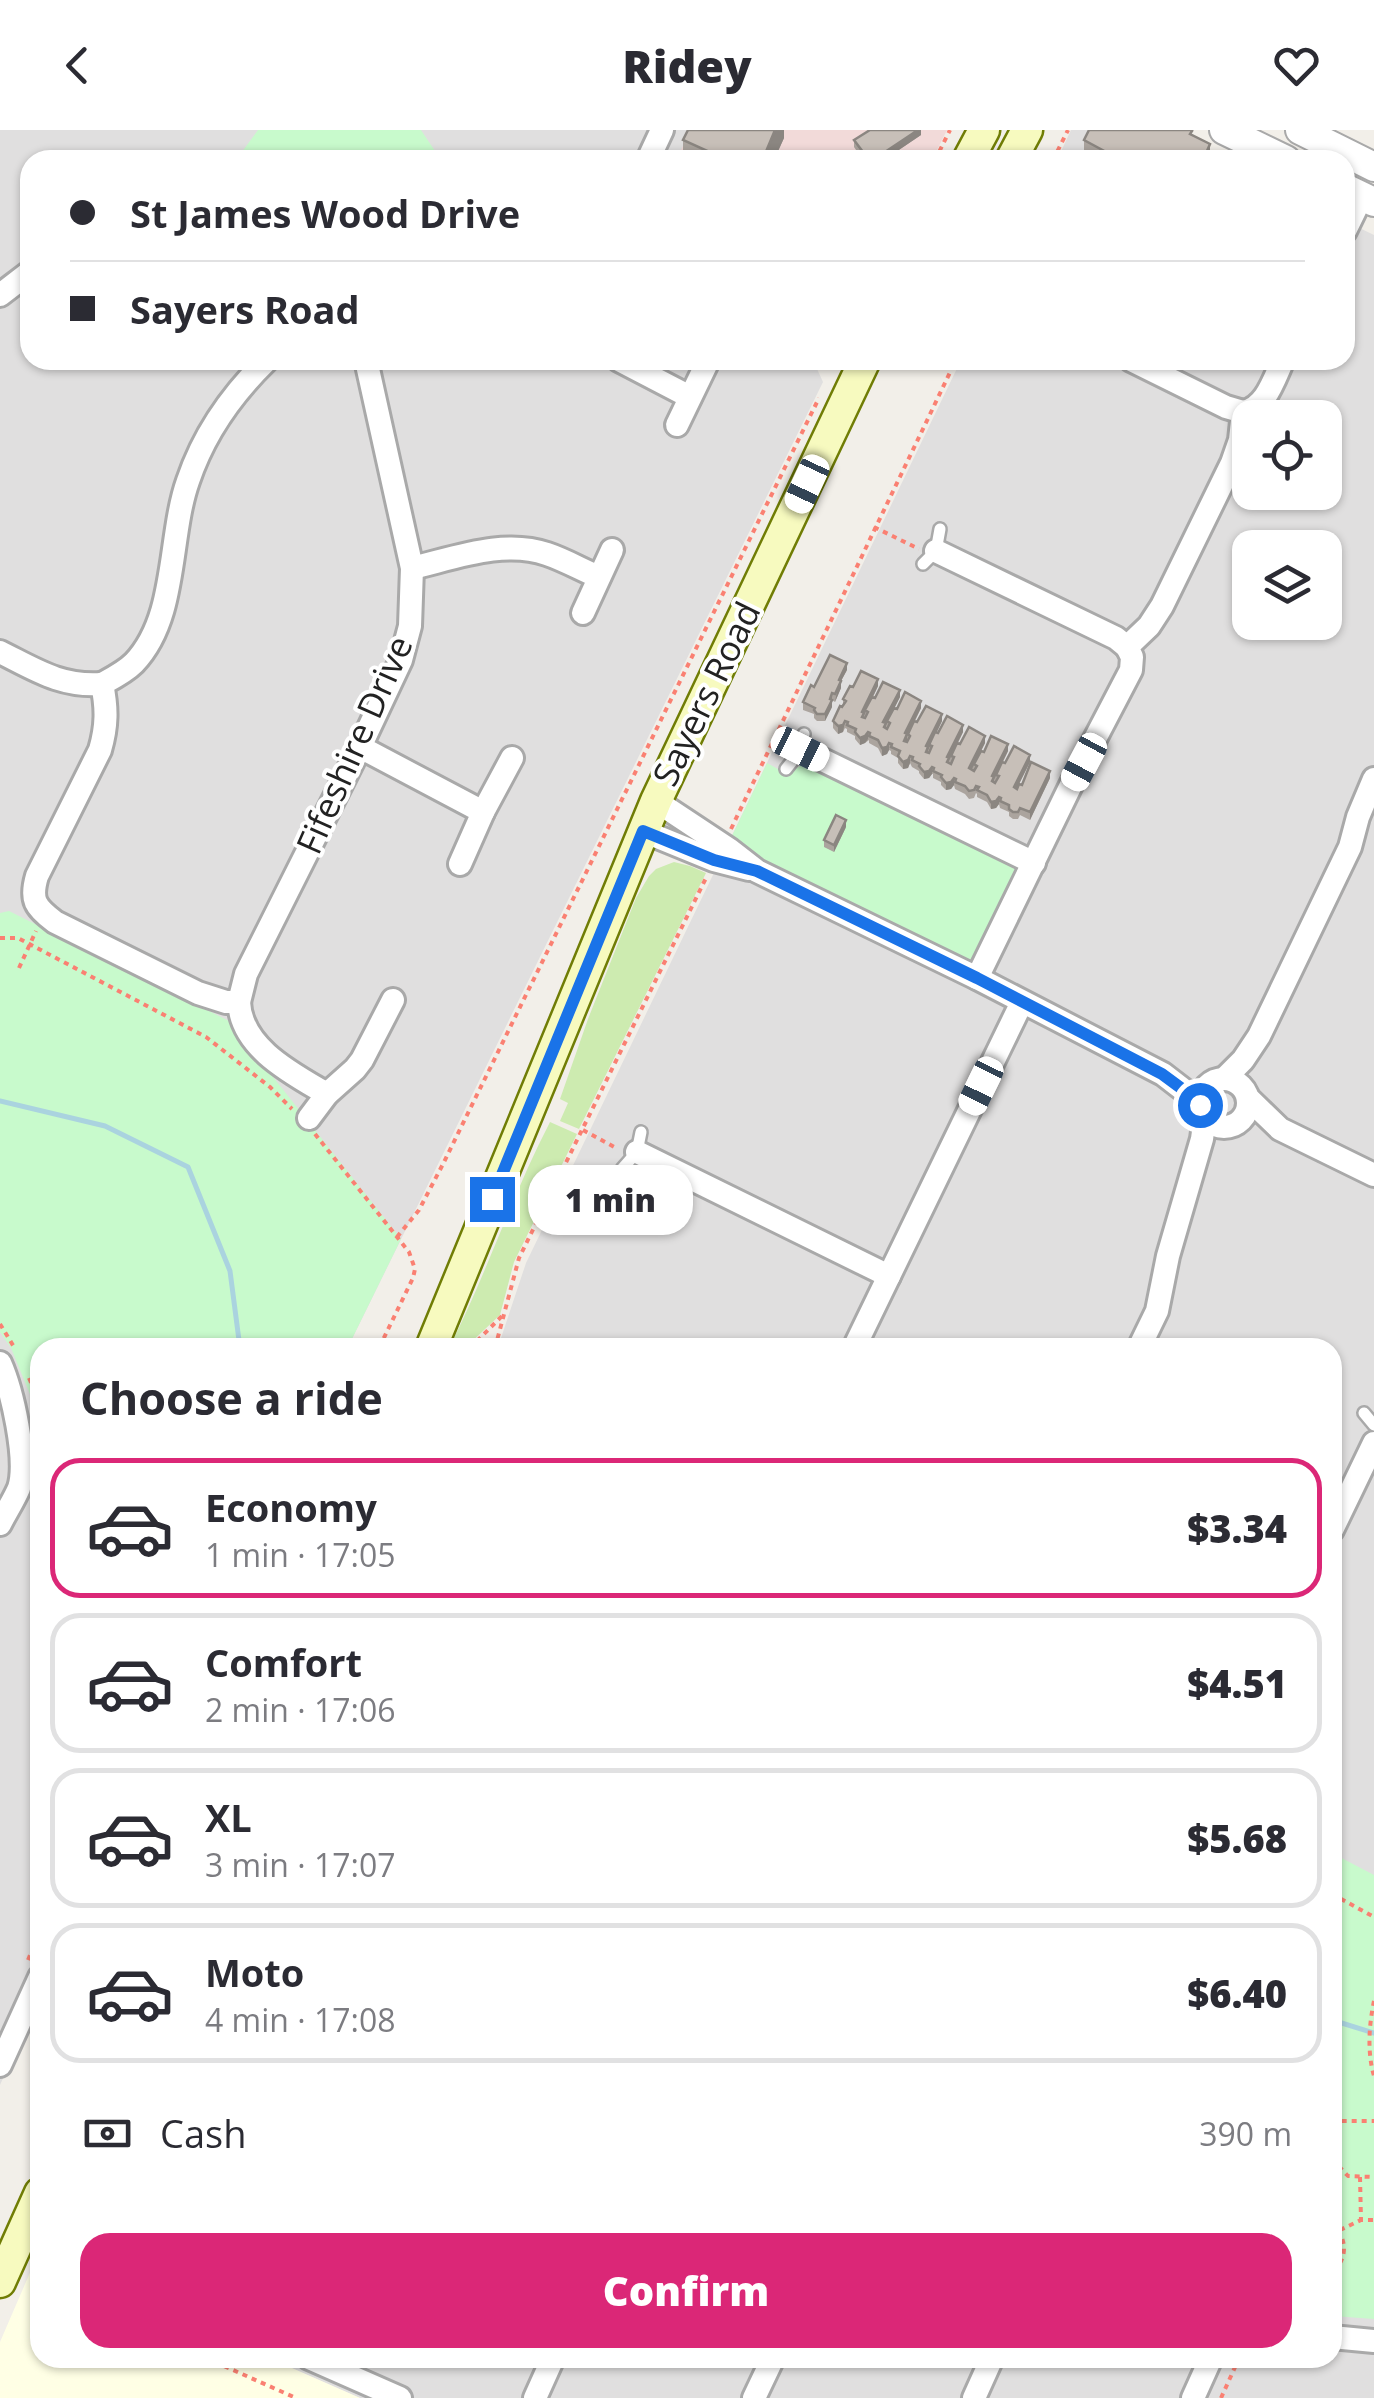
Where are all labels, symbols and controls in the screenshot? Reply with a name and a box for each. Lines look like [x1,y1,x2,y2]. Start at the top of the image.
text: Ridey [622,35,752,96]
icon: back [50,38,105,93]
icon: heart [1269,38,1324,93]
text: St James Wood Drive [130,187,520,239]
text: Sayers Road [130,283,360,335]
map controls [1232,400,1342,640]
button: locate [1232,400,1342,510]
car [781,450,833,518]
button: layers [1232,530,1342,640]
street label: Sayers Road [641,593,770,793]
street label: Fifeshire Drive [285,628,423,861]
car [766,722,834,776]
car [1057,728,1111,796]
car [954,1052,1008,1120]
route start [1178,1083,1223,1128]
callout: 1 min [527,1164,692,1234]
route end [470,1177,515,1222]
text: 1 min [565,1178,656,1221]
text: Choose a ride [80,1367,383,1428]
text: Economy [205,1481,377,1533]
icon: car [85,1483,175,1573]
text: $3.34 [1187,1502,1287,1554]
text: 1 min · 17:05 [205,1533,396,1576]
text: Comfort [205,1636,362,1688]
icon: car [85,1638,175,1728]
text: $4.51 [1187,1657,1287,1709]
text: 2 min · 17:06 [205,1688,396,1731]
text: XL [205,1791,252,1843]
icon: car [85,1793,175,1883]
text: $5.68 [1187,1812,1287,1864]
text: 3 min · 17:07 [205,1843,396,1886]
text: Moto [205,1946,304,1998]
icon: car [85,1948,175,2038]
text: $6.40 [1187,1967,1287,2019]
text: 4 min · 17:08 [205,1998,396,2041]
icon: cash [80,2106,135,2161]
text: Cash [160,2107,246,2159]
text: 390 m [1199,2112,1292,2155]
button: Confirm [80,2233,1292,2348]

